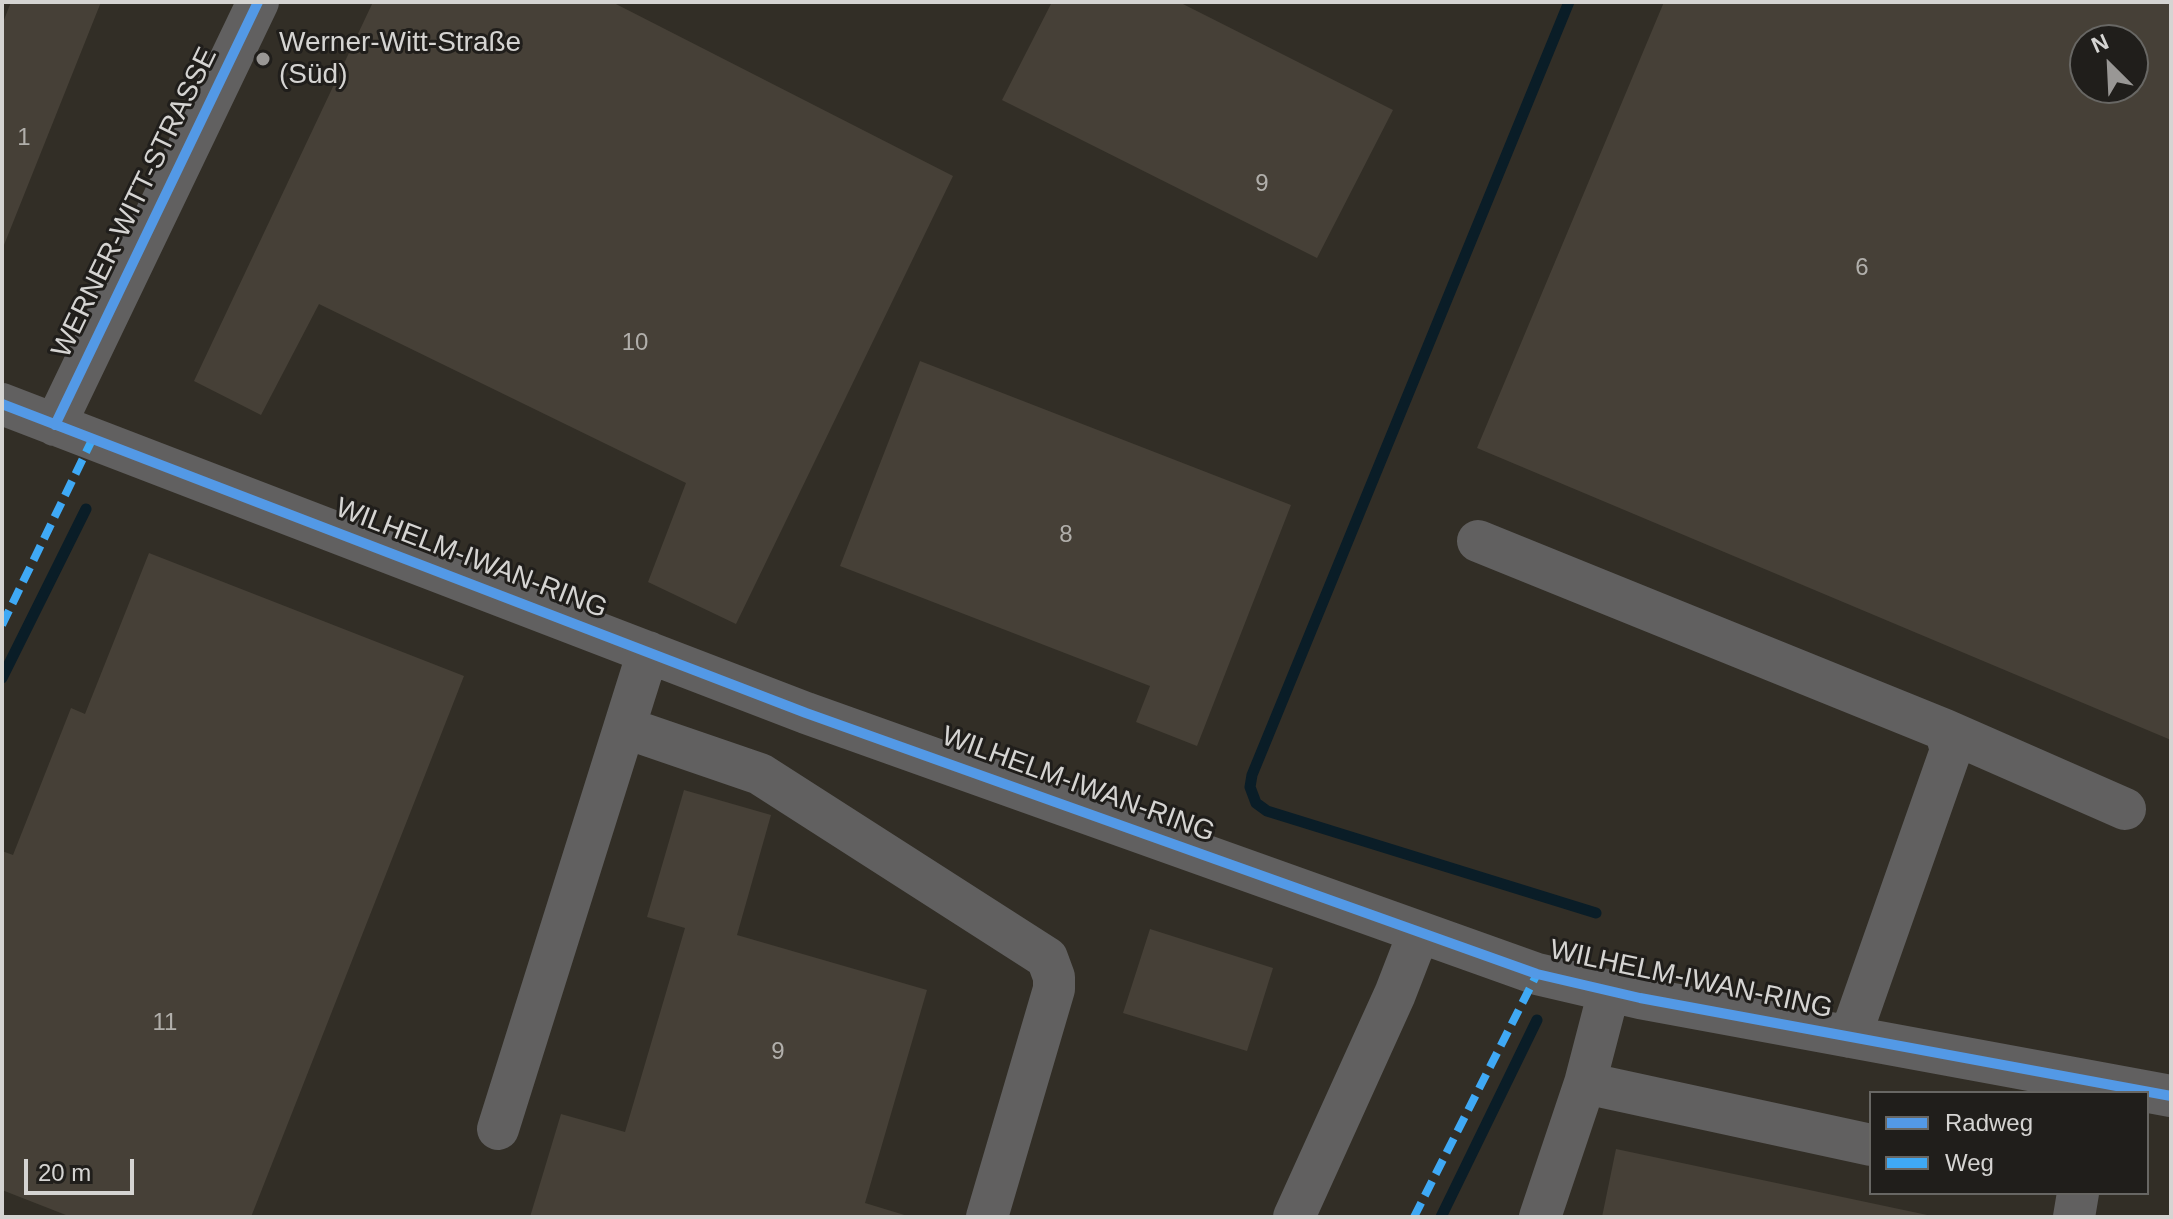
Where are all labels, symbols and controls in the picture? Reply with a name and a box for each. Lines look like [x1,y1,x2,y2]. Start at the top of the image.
north arrow [2069,24,2149,104]
place label: Werner-Witt-Straße (Süd) [279,26,521,92]
text: N [2087,29,2112,58]
street label: WERNER-WITT-STRASSE [45,43,225,363]
marker: Werner-Witt-Straße (Süd) [254,50,272,68]
house number: 1 [17,124,31,152]
house number: 9 [1255,170,1269,198]
house number: 6 [1855,254,1869,282]
house number: 10 [622,329,648,357]
street label: WILHELM-IWAN-RING [330,492,612,626]
house number: 8 [1059,521,1073,549]
street label: WILHELM-IWAN-RING [937,720,1219,850]
street label: WILHELM-IWAN-RING [1547,934,1835,1026]
house number: 11 [153,1009,177,1037]
house number: 9 [771,1038,785,1066]
legend [1869,1091,2149,1195]
text: Radweg [1945,1109,2033,1136]
scale bar [28,1143,138,1193]
text: Weg [1945,1149,1994,1176]
text: 20 m [38,1159,91,1186]

